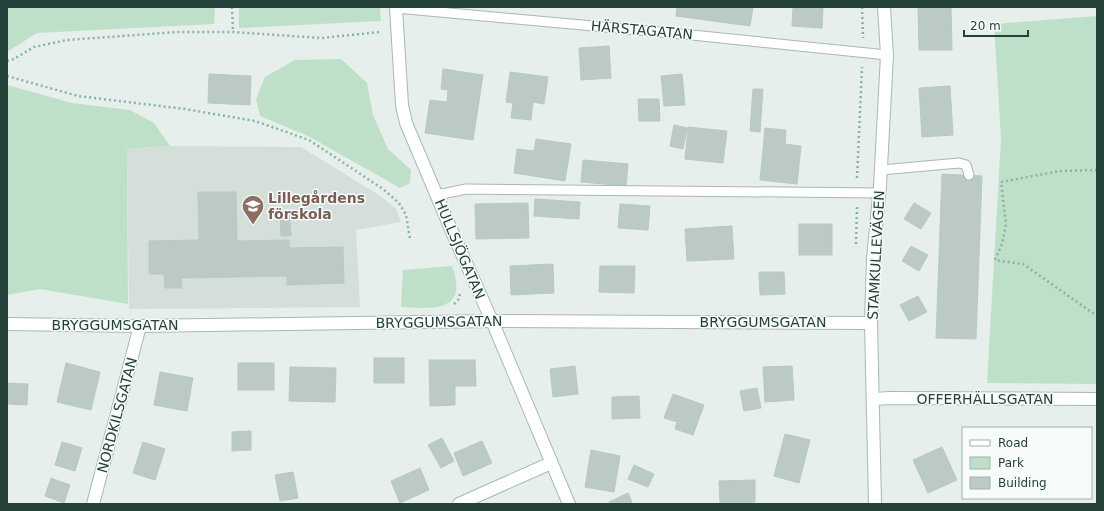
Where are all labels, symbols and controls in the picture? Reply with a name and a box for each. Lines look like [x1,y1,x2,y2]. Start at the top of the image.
scale bar [964,12,1028,38]
street label: HÄRSTAGATAN [590,17,694,42]
text: 20 m [970,19,1001,33]
place label: Lillegårdens förskola [268,190,365,222]
street label: STAMKULLEVÄGEN [864,190,887,320]
school or university icon: Lillegårdens förskola [240,193,266,226]
street label: HULLSJÖGATAN [432,196,489,301]
street label: BRYGGUMSGATAN [375,313,503,331]
street label: BRYGGUMSGATAN [700,314,826,330]
street label: BRYGGUMSGATAN [52,317,178,333]
street label: NORDKILSGATAN [94,356,140,474]
street label: OFFERHÄLLSGATAN [916,390,1054,407]
legend [962,427,1092,499]
text: Road [998,436,1028,450]
text: Park [998,456,1024,470]
text: Building [998,476,1047,490]

